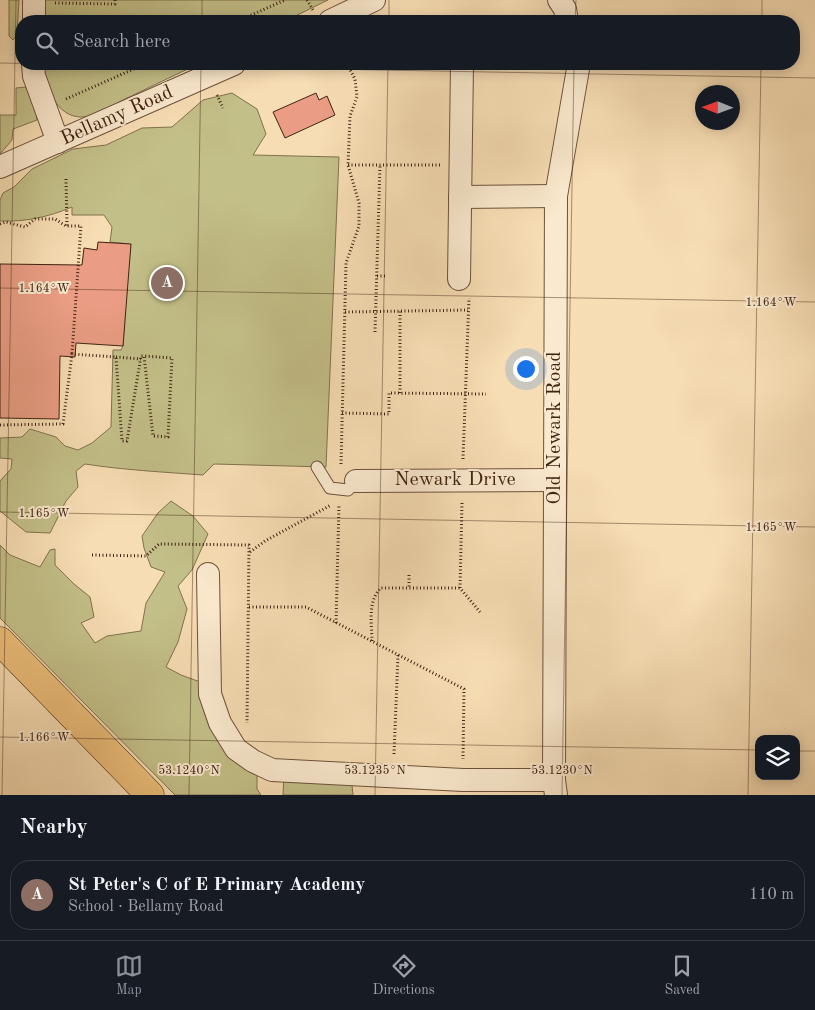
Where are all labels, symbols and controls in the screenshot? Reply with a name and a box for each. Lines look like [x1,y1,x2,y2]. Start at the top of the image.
search box [15,15,800,70]
icon: search [33,29,61,57]
text: Search here [73,33,170,52]
street label: Bellamy Road [58,82,176,150]
north arrow [695,85,740,130]
pin: A [151,264,183,302]
text: 1.164°W [19,283,70,295]
text: 1.164°W [746,297,797,309]
street label: Old Newark Road [545,351,565,505]
your location [513,356,539,382]
street label: Newark Drive [394,470,516,490]
text: 1.165°W [19,507,70,520]
text: 1.165°W [746,521,797,534]
text: 1.166°W [19,732,70,744]
map controls [755,735,800,780]
button: layers [755,735,800,780]
text: 53.1240°N [158,764,220,777]
text: 53.1235°N [344,764,406,777]
text: 53.1230°N [531,764,593,777]
text: Nearby [20,817,88,838]
text: St Peter's C of E Primary Academy [68,876,365,895]
text: A [31,887,43,903]
text: 110 m [749,887,794,903]
text: School · Bellamy Road [68,899,224,915]
tab: Map [115,952,143,999]
tab: Directions [373,952,435,999]
tab: Saved [664,952,700,999]

